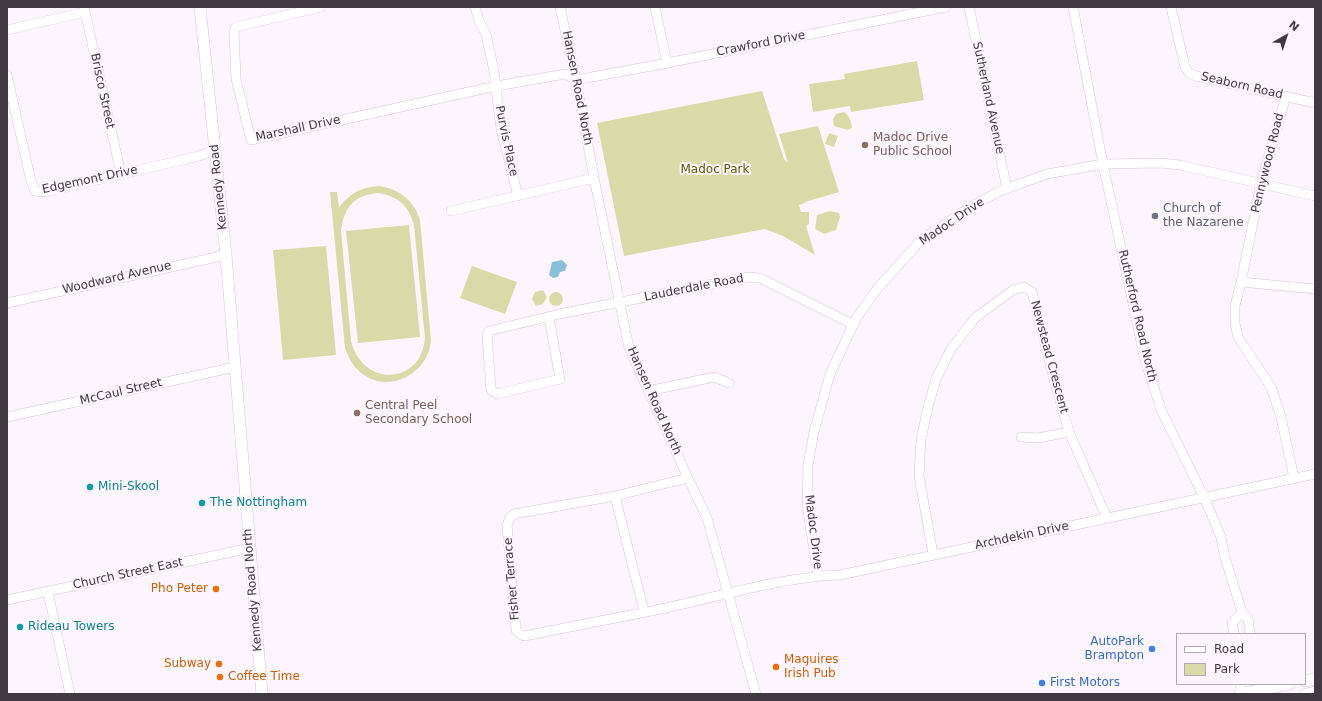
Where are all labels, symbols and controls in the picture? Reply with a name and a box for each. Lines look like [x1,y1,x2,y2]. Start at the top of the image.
north arrow [1266,16,1306,56]
text: N [1286,18,1302,34]
street label: Crawford Drive [715,28,807,60]
street label: Hansen Road North [559,29,595,147]
street label: Sutherland Avenue [969,41,1007,155]
street label: Brisco Street [87,52,117,130]
street label: Seaborn Road [1200,70,1284,102]
street label: Purvis Place [491,104,521,178]
street label: Pennywood Road [1249,112,1287,214]
street label: Marshall Drive [254,113,342,145]
place label: Madoc Drive Public School [873,131,952,159]
marker: Madoc Drive Public School [860,140,870,150]
street label: Kennedy Road [207,144,231,230]
street label: Edgemont Drive [41,163,139,197]
park label: Madoc Park [680,163,750,177]
street label: Madoc Drive [917,195,987,249]
place label: Church of the Nazarene [1163,202,1244,230]
marker: Church of the Nazarene [1150,211,1160,221]
street label: Rutherford Road North [1115,248,1159,384]
street label: Woodward Avenue [61,258,173,298]
street label: Lauderdale Road [643,271,745,305]
street label: Newstead Crescent [1027,299,1071,415]
street label: Hansen Road North [624,345,684,457]
street label: McCaul Street [79,376,163,408]
place label: Central Peel Secondary School [365,399,472,427]
marker: Central Peel Secondary School [352,408,362,418]
place label: Mini-Skool [98,480,159,494]
marker: Mini-Skool [85,482,95,492]
street label: Madoc Drive [801,494,825,570]
place label: The Nottingham [210,496,307,510]
marker: The Nottingham [197,498,207,508]
street label: Archdekin Drive [974,519,1070,553]
street label: Kennedy Road North [240,528,266,652]
street label: Fisher Terrace [501,537,523,621]
street label: Church Street East [72,555,184,593]
place label: Pho Peter [151,582,208,596]
marker: Pho Peter [211,584,221,594]
place label: Rideau Towers [28,620,114,634]
marker: Rideau Towers [15,622,25,632]
legend [1176,633,1306,685]
place label: AutoPark Brampton [1085,635,1144,663]
text: Road [1214,642,1244,656]
marker: AutoPark Brampton [1147,644,1157,654]
place label: Maguires Irish Pub [784,653,839,681]
place label: Subway [164,657,211,671]
marker: Subway [214,659,224,669]
marker: Maguires Irish Pub [771,662,781,672]
text: Park [1214,662,1240,676]
place label: Coffee Time [228,670,300,684]
marker: Coffee Time [215,672,225,682]
place label: First Motors [1050,676,1120,690]
marker: First Motors [1037,678,1047,688]

